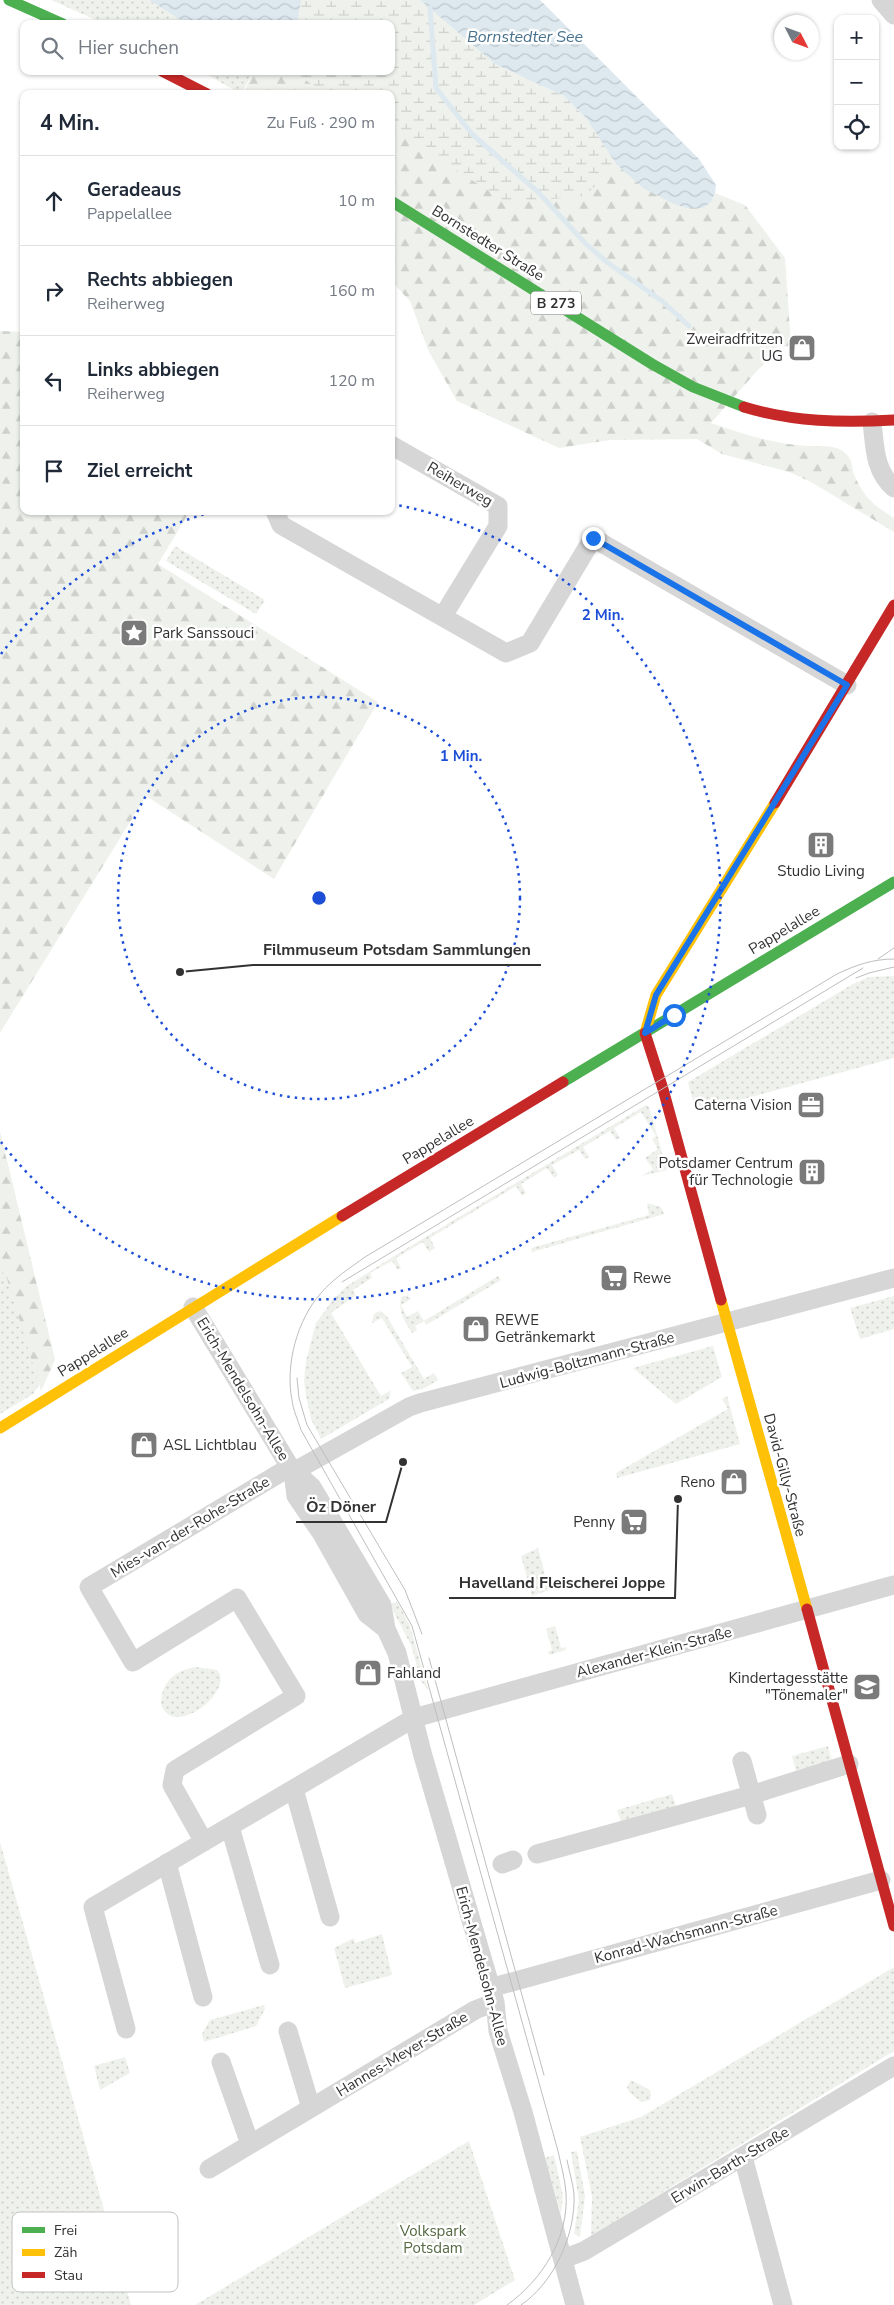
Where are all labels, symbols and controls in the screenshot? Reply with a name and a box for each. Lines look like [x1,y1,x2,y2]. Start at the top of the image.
north arrow [774,15,819,60]
map controls [834,15,879,150]
button: + [834,15,879,60]
search box [20,20,395,75]
water label: Bornstedter See [467,26,584,48]
icon: search [38,34,66,62]
text: Hier suchen [78,35,179,61]
button: − [834,60,879,105]
button: locate [834,105,879,150]
text: 4 Min. [40,109,99,137]
text: Zu Fuß · 290 m [267,112,375,134]
text: Geradeaus [87,177,181,203]
icon: ahead [40,187,68,215]
text: 10 m [338,190,375,212]
street label: Bornstedter Straße [428,200,548,286]
text: Pappelallee [87,203,172,225]
text: Rechts abbiegen [87,267,233,293]
icon: right [40,277,68,305]
text: 160 m [328,280,375,302]
road number: B 273 [531,292,581,314]
text: Reiherweg [87,293,165,315]
place label: Zweiradfritzen UG [686,329,783,366]
shop icon: Zweiradfritzen UG [787,333,817,363]
text: Links abbiegen [87,357,219,383]
icon: left [40,367,68,395]
text: 120 m [328,370,375,392]
text: Reiherweg [87,383,165,405]
icon: arrive [40,457,68,485]
street label: Reiherweg [423,457,497,511]
text: Ziel erreicht [87,458,192,484]
route end [582,527,605,550]
text: 2 Min. [582,605,624,625]
place icon: Park Sanssouci [119,618,149,648]
place label: Park Sanssouci [153,623,254,643]
text: 1 Min. [440,746,482,766]
building icon: Studio Living [806,830,836,860]
place label: Studio Living [777,861,865,881]
centre of rings [310,889,328,907]
street label: Pappelallee [745,901,823,959]
callout: Filmmuseum Potsdam Sammlungen [253,934,541,965]
text: Filmmuseum Potsdam Sammlungen [263,939,531,961]
route start [663,1004,686,1027]
office icon: Caterna Vision [796,1090,826,1120]
place label: Caterna Vision [694,1095,792,1115]
street label: Pappelallee [399,1111,477,1169]
place label: Potsdamer Centrum für Technologie [658,1153,793,1190]
building icon: Potsdamer Centrum für Technologie [797,1157,827,1187]
supermarket icon: Rewe [599,1263,629,1293]
place label: Rewe [633,1268,671,1288]
place label: REWE Getränkemarkt [495,1310,596,1347]
street label: Erich-Mendelsohn-Allee [192,1313,294,1465]
shop icon: REWE Getränkemarkt [461,1314,491,1344]
street label: Pappelallee [54,1322,132,1382]
street label: Ludwig-Boltzmann-Straße [497,1327,677,1393]
street label: David-Gilly-Straße [759,1411,811,1539]
shop icon: ASL Lichtblau [129,1430,159,1460]
place label: ASL Lichtblau [163,1435,257,1455]
shop icon: Reno [719,1467,749,1497]
street label: Mies-van-der-Rohe-Straße [107,1472,273,1582]
place label: Reno [680,1472,715,1492]
callout: Öz Döner [296,1491,386,1522]
text: Öz Döner [306,1496,377,1518]
supermarket icon: Penny [619,1507,649,1537]
place label: Penny [573,1512,615,1532]
callout: Havelland Fleischerei Joppe [449,1567,675,1598]
text: Havelland Fleischerei Joppe [459,1572,666,1594]
street label: Alexander-Klein-Straße [574,1622,734,1682]
shop icon: Fahland [353,1658,383,1688]
place label: Fahland [387,1663,441,1683]
place label: Kindertagesstätte "Tönemaler" [728,1668,848,1705]
school or university icon: Kindertagesstätte "Tönemaler" [852,1672,882,1702]
street label: Erich-Mendelsohn-Allee [451,1884,513,2048]
street label: Konrad-Wachsmann-Straße [592,1900,780,1968]
street label: Hannes-Meyer-Straße [332,2007,472,2101]
street label: Erwin-Barth-Straße [667,2122,793,2208]
legend [12,2212,178,2292]
text: Frei [54,2221,77,2240]
park label: Volkspark Potsdam [399,2221,467,2258]
text: Zäh [54,2243,77,2262]
text: Stau [54,2266,83,2285]

